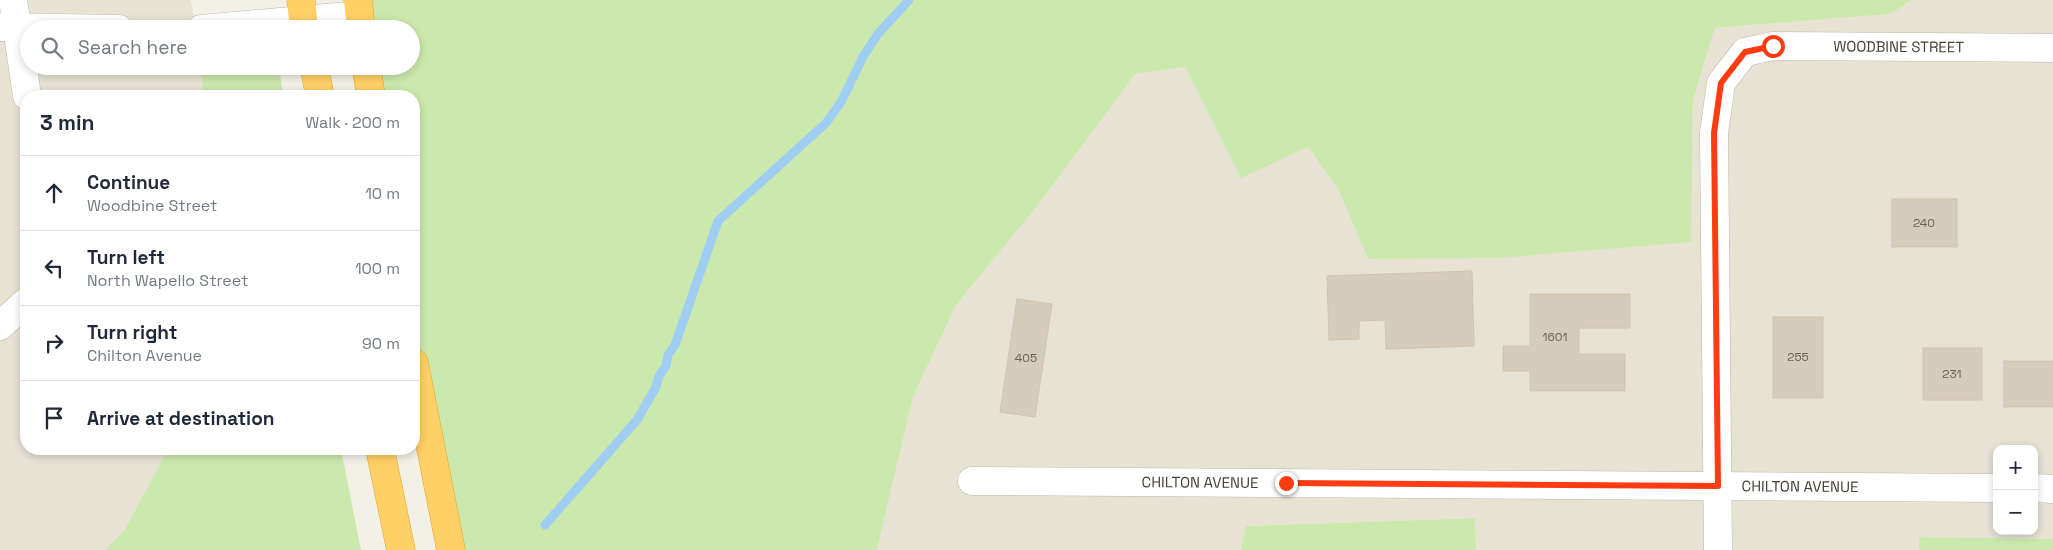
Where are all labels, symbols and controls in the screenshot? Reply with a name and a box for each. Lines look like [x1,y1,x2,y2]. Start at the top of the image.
search box [20,20,420,75]
icon: search [38,34,66,62]
text: Search here [78,35,188,60]
route start [1762,35,1785,58]
street label: WOODBINE STREET [1833,36,1964,56]
text: 3 min [40,109,95,136]
text: Walk · 200 m [305,112,400,133]
text: Continue [87,170,170,195]
icon: ahead [40,179,68,207]
text: 10 m [365,183,400,204]
text: Woodbine Street [87,195,217,216]
house number: 240 [1913,215,1935,231]
text: Turn left [87,245,165,270]
icon: left [40,254,68,282]
text: 100 m [355,258,400,279]
text: North Wapello Street [87,270,248,291]
text: Turn right [87,320,177,345]
icon: right [40,329,68,357]
house number: 1601 [1542,329,1568,345]
text: 90 m [362,333,400,354]
text: Chilton Avenue [87,345,202,366]
house number: 255 [1787,349,1809,365]
house number: 405 [1015,350,1037,366]
house number: 231 [1942,366,1962,382]
icon: arrive [40,404,68,432]
text: Arrive at destination [87,406,275,431]
map controls [1993,445,2038,535]
button: + [1993,445,2038,490]
street label: CHILTON AVENUE [1141,472,1259,492]
route end [1275,472,1298,495]
street label: CHILTON AVENUE [1741,476,1858,496]
button: − [1993,490,2038,535]

